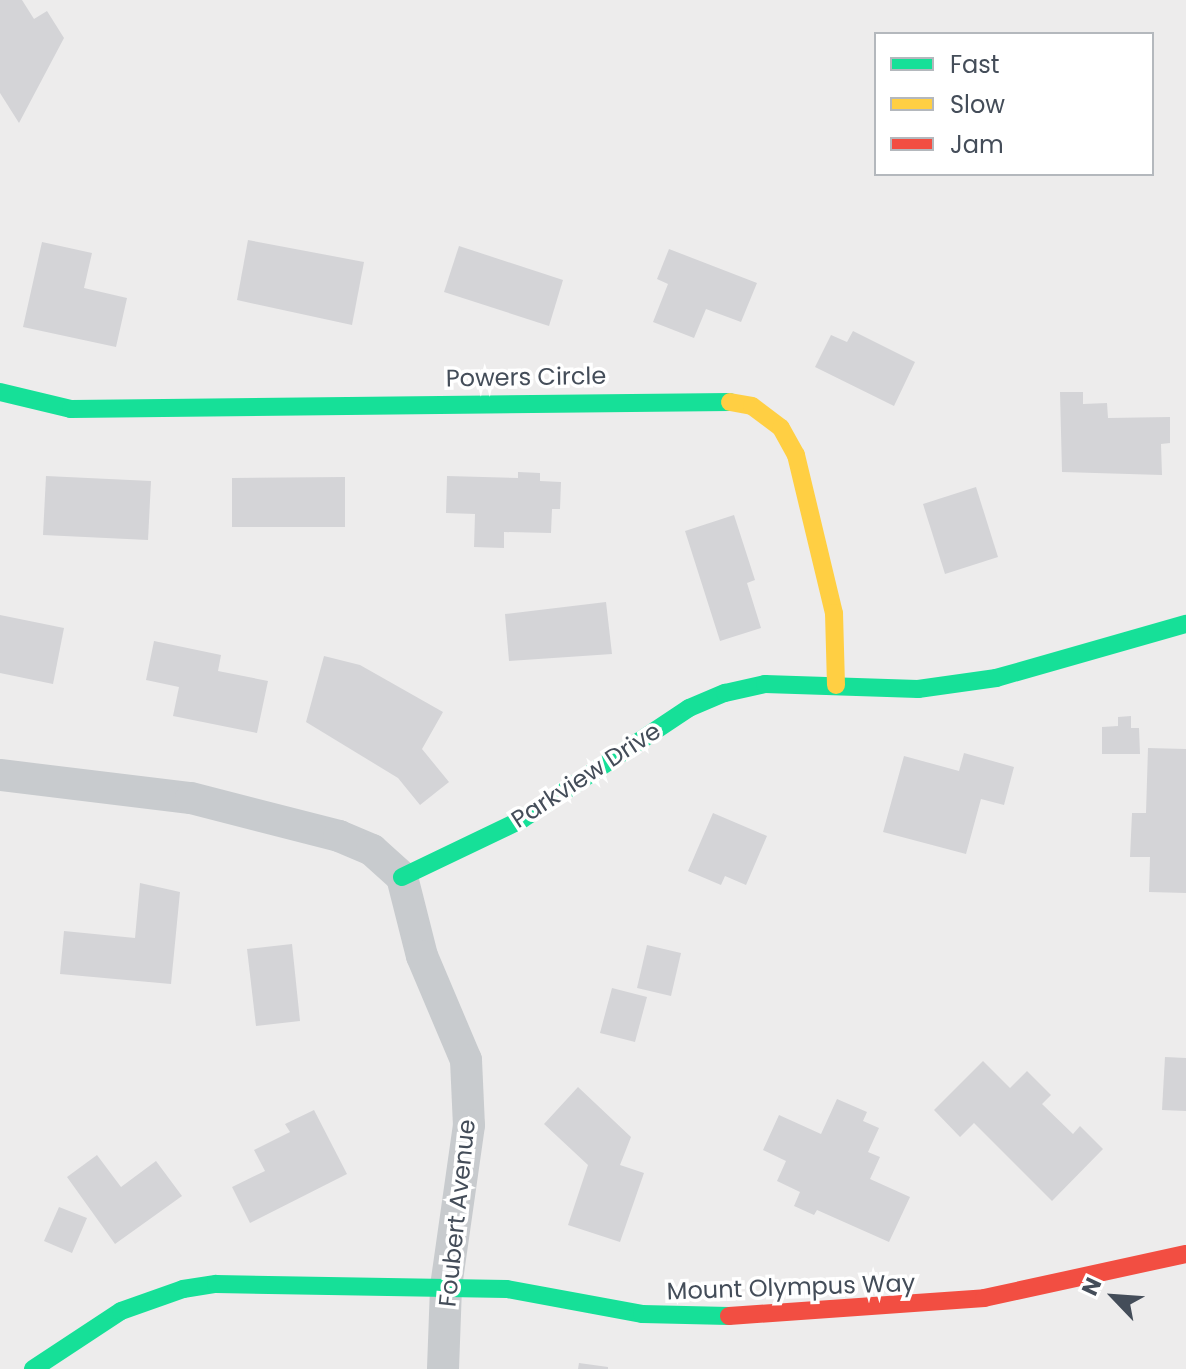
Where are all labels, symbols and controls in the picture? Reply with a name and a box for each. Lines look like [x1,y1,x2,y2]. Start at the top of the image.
legend [874,32,1154,176]
text: Fast [950,48,1000,81]
text: Slow [950,88,1005,121]
text: Jam [950,128,1004,161]
street label: Powers Circle [446,361,606,393]
street label: Parkview Drive [506,716,666,834]
street label: Foubert Avenue [433,1118,481,1308]
north arrow [1074,1257,1154,1337]
street label: Mount Olympus Way [666,1268,916,1306]
text: N [1074,1273,1109,1301]

